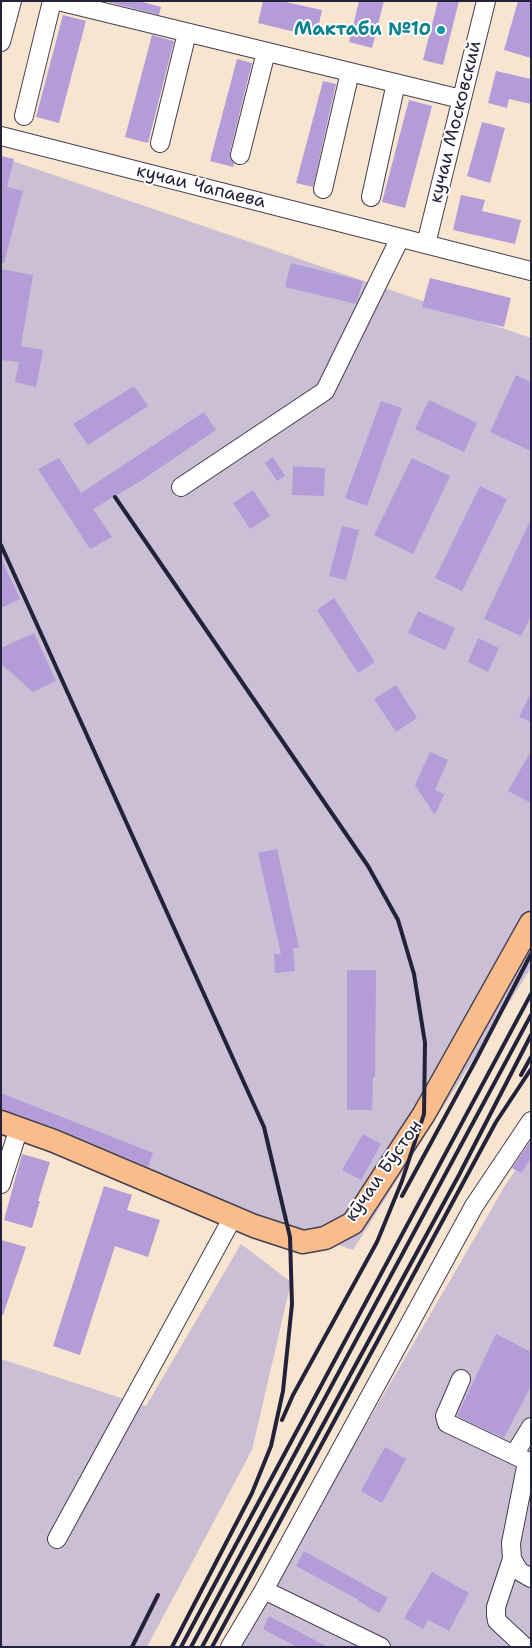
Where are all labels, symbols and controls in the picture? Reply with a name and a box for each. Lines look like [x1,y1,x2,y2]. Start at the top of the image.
place label: Мактаби №10 [294,19,431,41]
marker: Мактаби №10 [435,24,447,36]
street label: кучаи Московский [425,39,487,205]
street label: кучаи Чапаева [134,161,268,213]
street label: кӯчаи Бӯстон [341,1116,427,1226]

